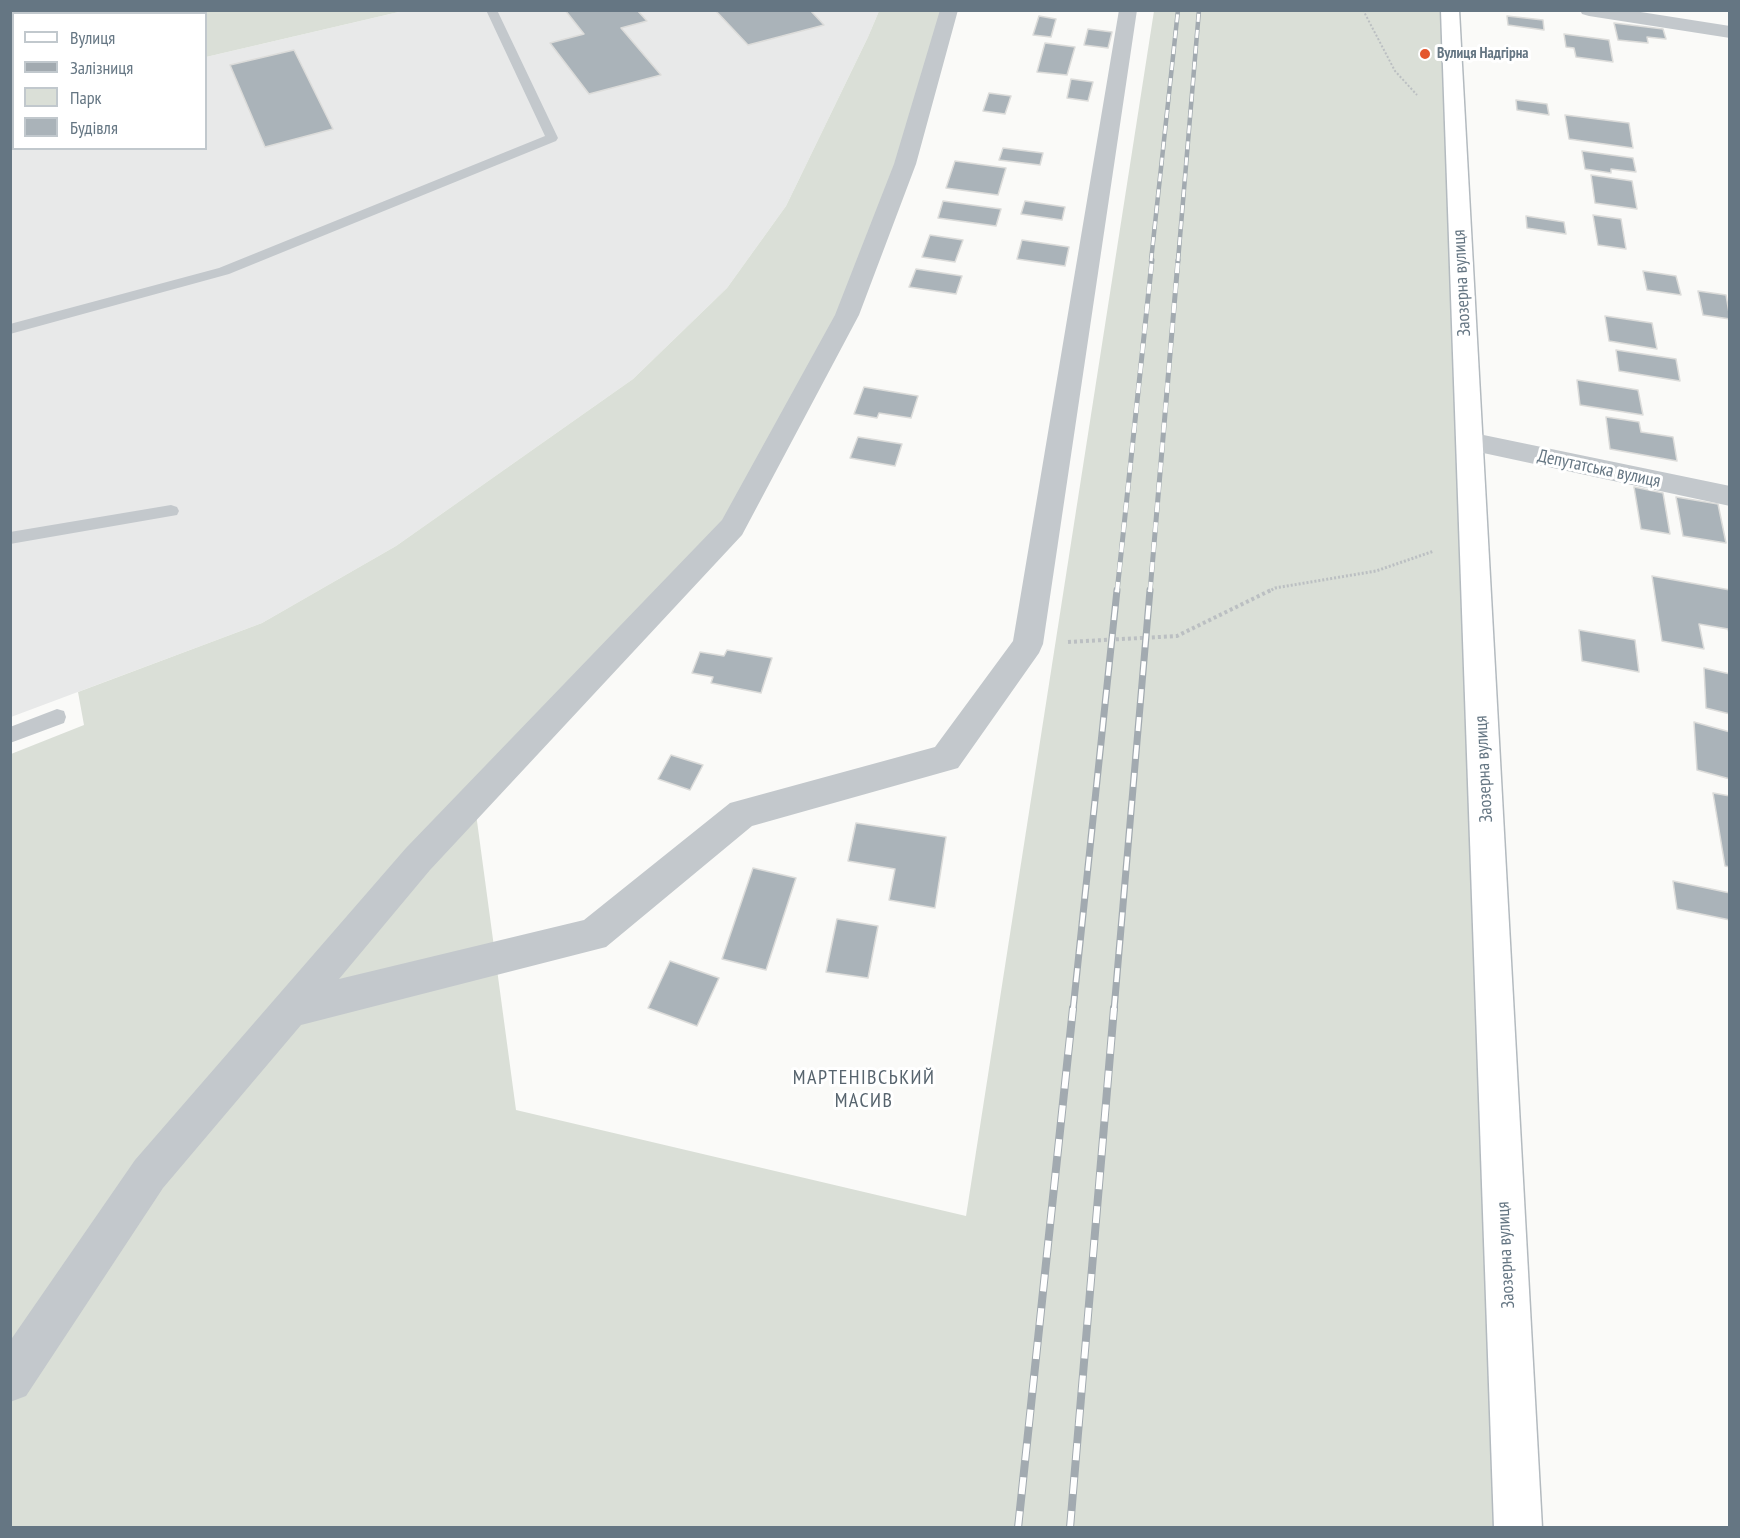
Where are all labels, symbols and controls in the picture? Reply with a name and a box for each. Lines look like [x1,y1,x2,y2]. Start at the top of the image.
legend [12,12,207,150]
text: Вулиця [70,26,115,49]
place label: Вулиця Надгірна [1437,45,1529,63]
marker: Вулиця Надгірна [1418,47,1432,61]
text: Залізниця [70,56,133,79]
text: Парк [70,86,101,109]
text: Будівля [70,116,118,139]
street label: Заозерна вулиця [1448,229,1476,337]
street label: Депутатська вулиця [1536,445,1662,493]
street label: Заозерна вулиця [1470,715,1498,823]
district label: МАРТЕНІВСЬКИЙ МАСИВ [793,1066,935,1113]
street label: Заозерна вулиця [1492,1201,1520,1309]

